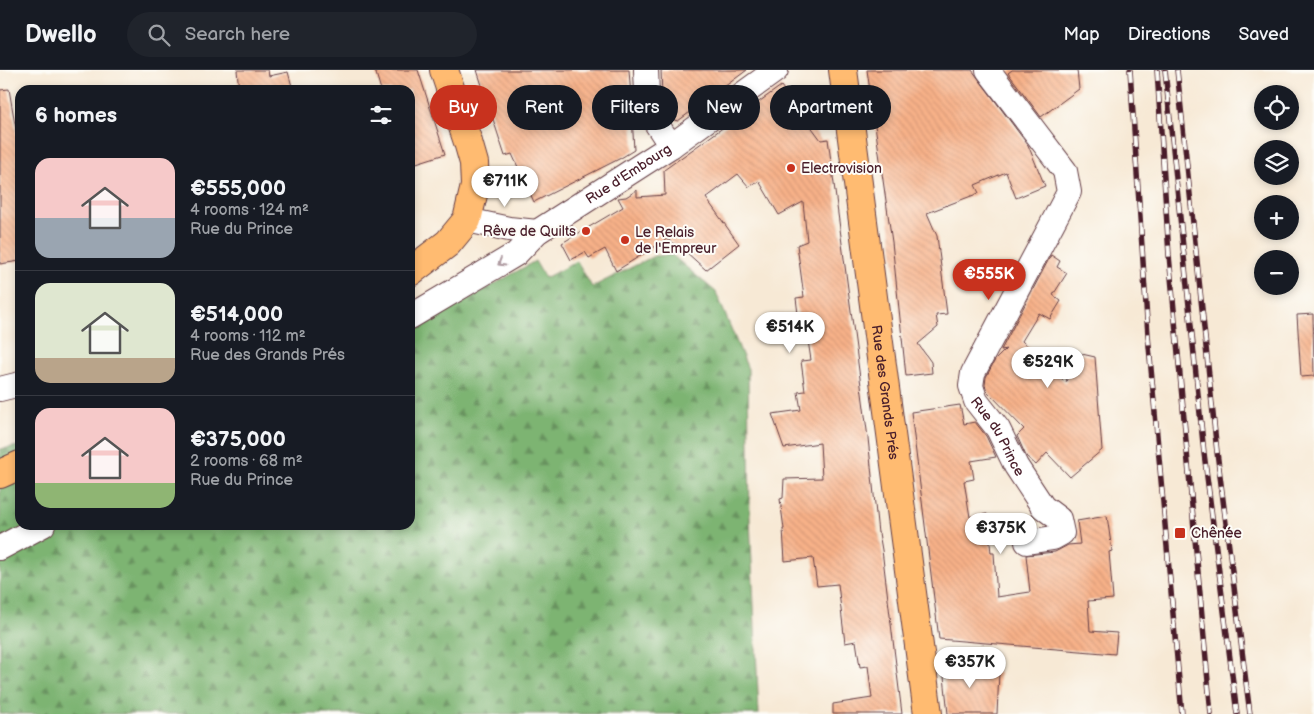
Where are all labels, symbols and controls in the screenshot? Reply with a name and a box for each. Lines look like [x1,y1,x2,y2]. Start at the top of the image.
search box [127,12,477,57]
text: Dwello [25,20,97,49]
icon: search [145,21,173,49]
text: Search here [185,23,290,46]
text: Map [1064,24,1100,45]
text: Directions [1128,24,1210,45]
text: Saved [1238,24,1289,45]
chip: Buy [430,85,497,130]
chip: Rent [507,85,582,130]
chip: Filters [592,85,678,130]
chip: New [688,85,760,130]
chip: Apartment [770,85,891,130]
map controls [1254,85,1299,295]
button: locate [1254,85,1299,130]
icon: filters [367,101,395,129]
text: 6 homes [35,103,117,128]
street label: Rue d'Embourg [582,140,674,207]
button: layers [1254,140,1299,185]
place label: Electrovision [801,160,882,177]
marker: Electrovision [785,162,797,174]
pin: €711K [470,166,540,208]
text: €711K [482,172,528,191]
text: €555,000 [190,176,286,201]
icon: home [75,178,135,238]
button: + [1254,195,1299,240]
text: 4 rooms · 124 m² [190,201,309,220]
text: Rue du Prince [190,220,293,239]
place label: Rêve de Quilts [483,223,576,240]
place label: Le Relais de l'Empreur [635,224,717,257]
marker: Rêve de Quilts [580,225,592,237]
marker: Le Relais de l'Empreur [619,234,631,246]
button: − [1254,250,1299,295]
one-way arrow [497,257,506,267]
pin: €555K [954,258,1024,301]
text: €555K [964,265,1014,284]
text: €514,000 [190,302,283,327]
icon: home [75,303,135,363]
pin: €514K [755,312,825,354]
text: €514K [766,318,814,337]
street label: Rue des Grands Prés [868,324,903,461]
text: 4 rooms · 112 m² [190,327,306,346]
text: Rue des Grands Prés [190,346,345,365]
pin: €529K [1013,346,1083,389]
text: €529K [1022,353,1074,372]
street label: Rue du Prince [967,393,1029,479]
text: €375,000 [190,427,286,452]
icon: home [75,428,135,488]
text: 2 rooms · 68 m² [190,452,303,471]
text: Rue du Prince [190,471,293,490]
pin: €375K [966,512,1036,555]
text: €375K [976,519,1026,538]
place label: Chênée [1191,525,1242,542]
marker: Chênée [1173,526,1187,540]
pin: €357K [935,646,1005,689]
text: €357K [945,653,995,672]

